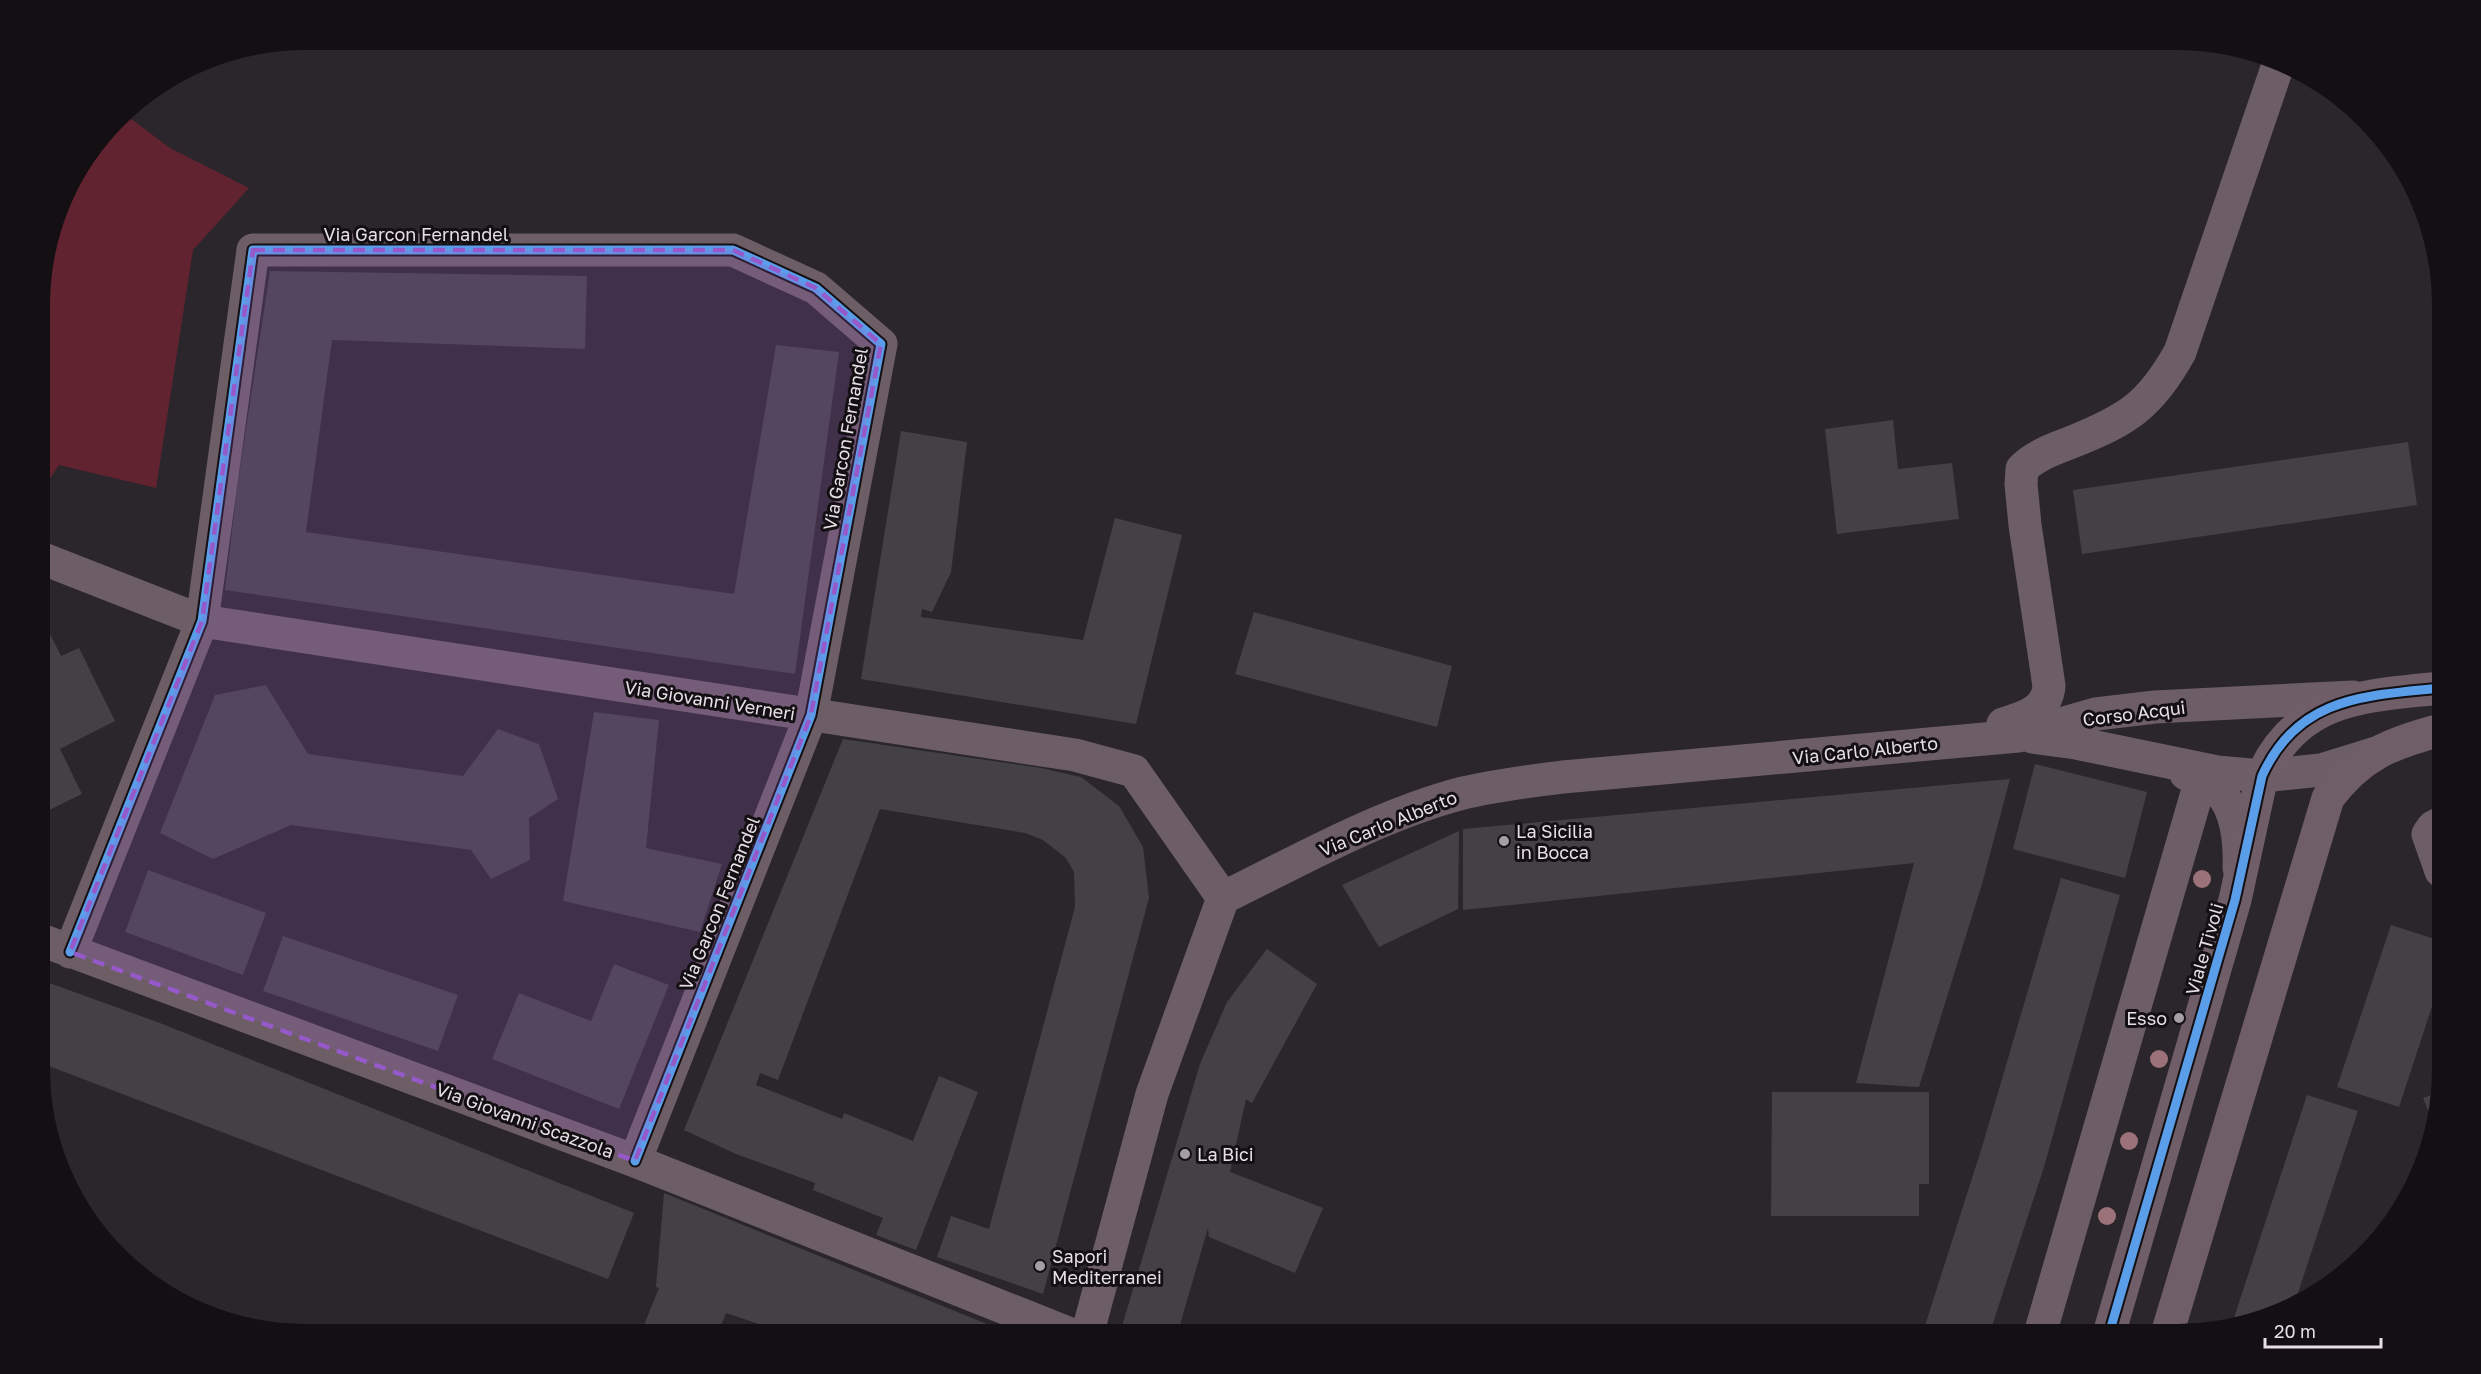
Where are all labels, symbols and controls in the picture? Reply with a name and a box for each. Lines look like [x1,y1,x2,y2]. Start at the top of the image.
street label: Via Garcon Fernandel [323,223,509,245]
street label: Via Garcon Fernandel [818,346,872,532]
street label: Via Giovanni Verneri [623,676,797,724]
street label: Corso Acqui [2081,696,2187,730]
street label: Via Carlo Alberto [1791,731,1939,769]
street label: Via Carlo Alberto [1316,785,1460,861]
street label: Via Garcon Fernandel [674,813,764,993]
place label: La Sicilia in Bocca [1516,820,1593,863]
marker: La Sicilia in Bocca [1497,834,1511,848]
street label: Viale Tivoli [2180,900,2228,998]
place label: Esso [2126,1007,2167,1029]
marker: Esso [2172,1011,2186,1025]
street label: Via Giovanni Scazzola [433,1078,617,1162]
place label: La Bici [1197,1143,1254,1165]
marker: La Bici [1178,1147,1192,1161]
place label: Sapori Mediterranei [1052,1245,1162,1288]
marker: Sapori Mediterranei [1033,1259,1047,1273]
scale bar [2265,1311,2380,1349]
text: 20 m [2274,1320,2316,1342]

